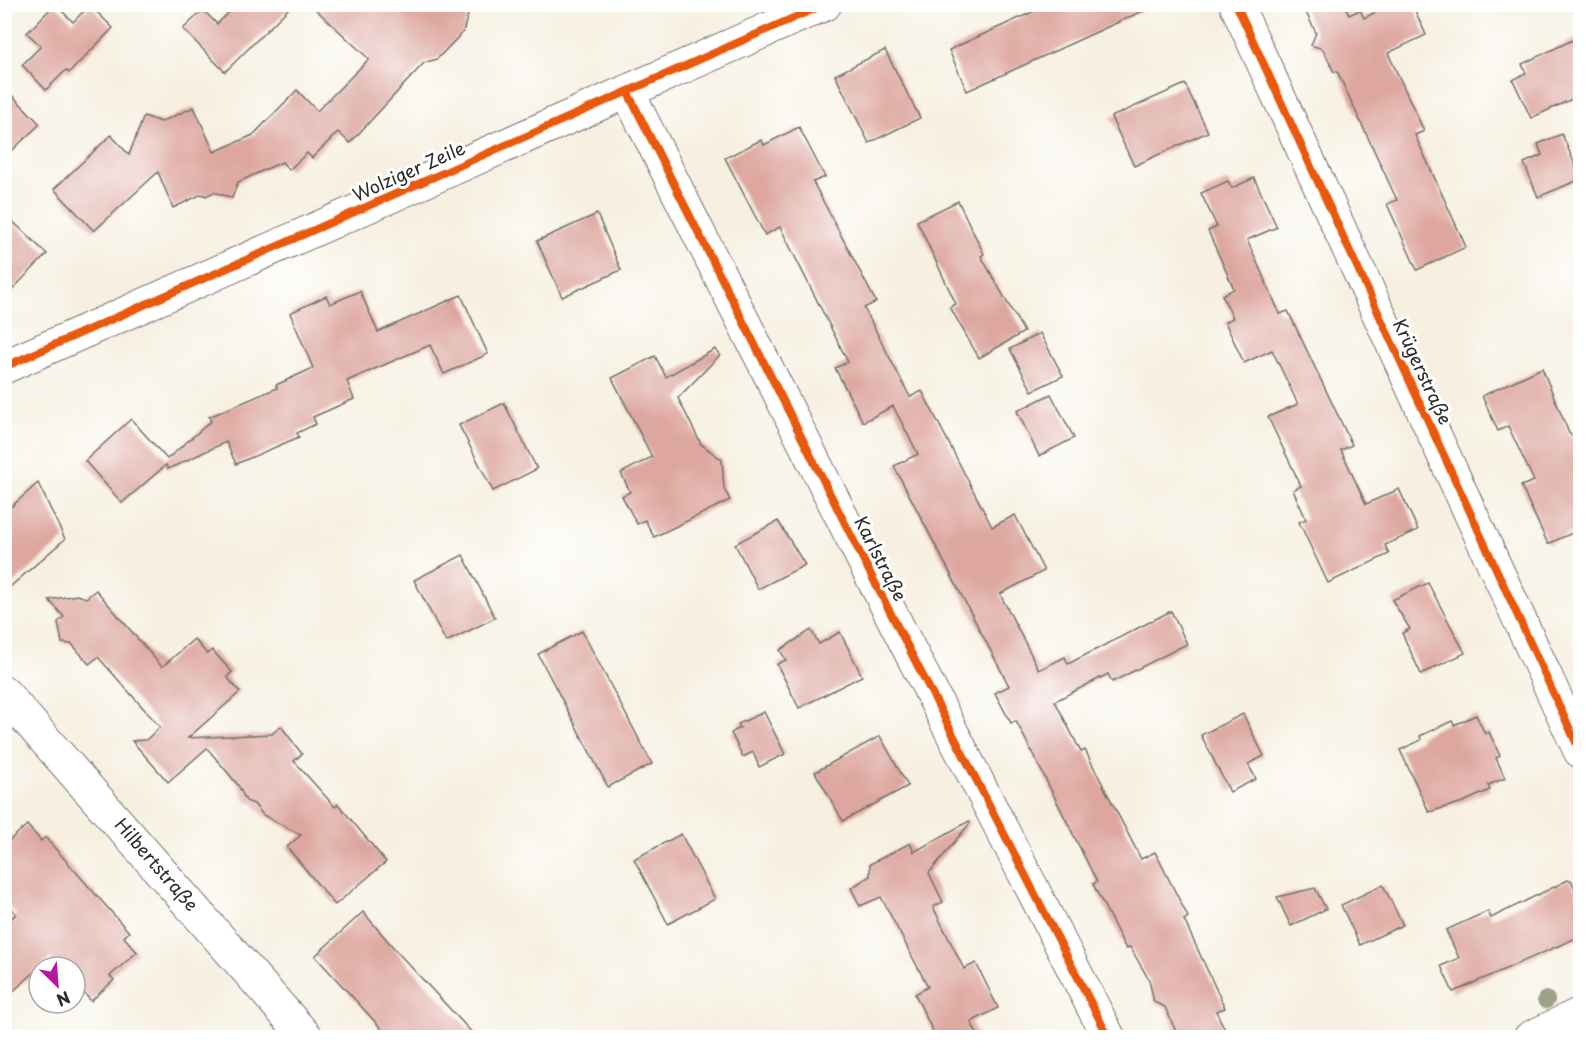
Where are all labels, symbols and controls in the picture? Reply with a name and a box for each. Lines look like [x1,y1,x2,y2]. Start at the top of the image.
street label: Wolziger Zeile [348,134,469,208]
street label: Krügerstraße [1387,314,1460,429]
street label: Karlstraße [848,511,914,605]
street label: Hilbertstraße [109,811,205,917]
north arrow [27,955,87,1015]
text: N [53,986,75,1013]

